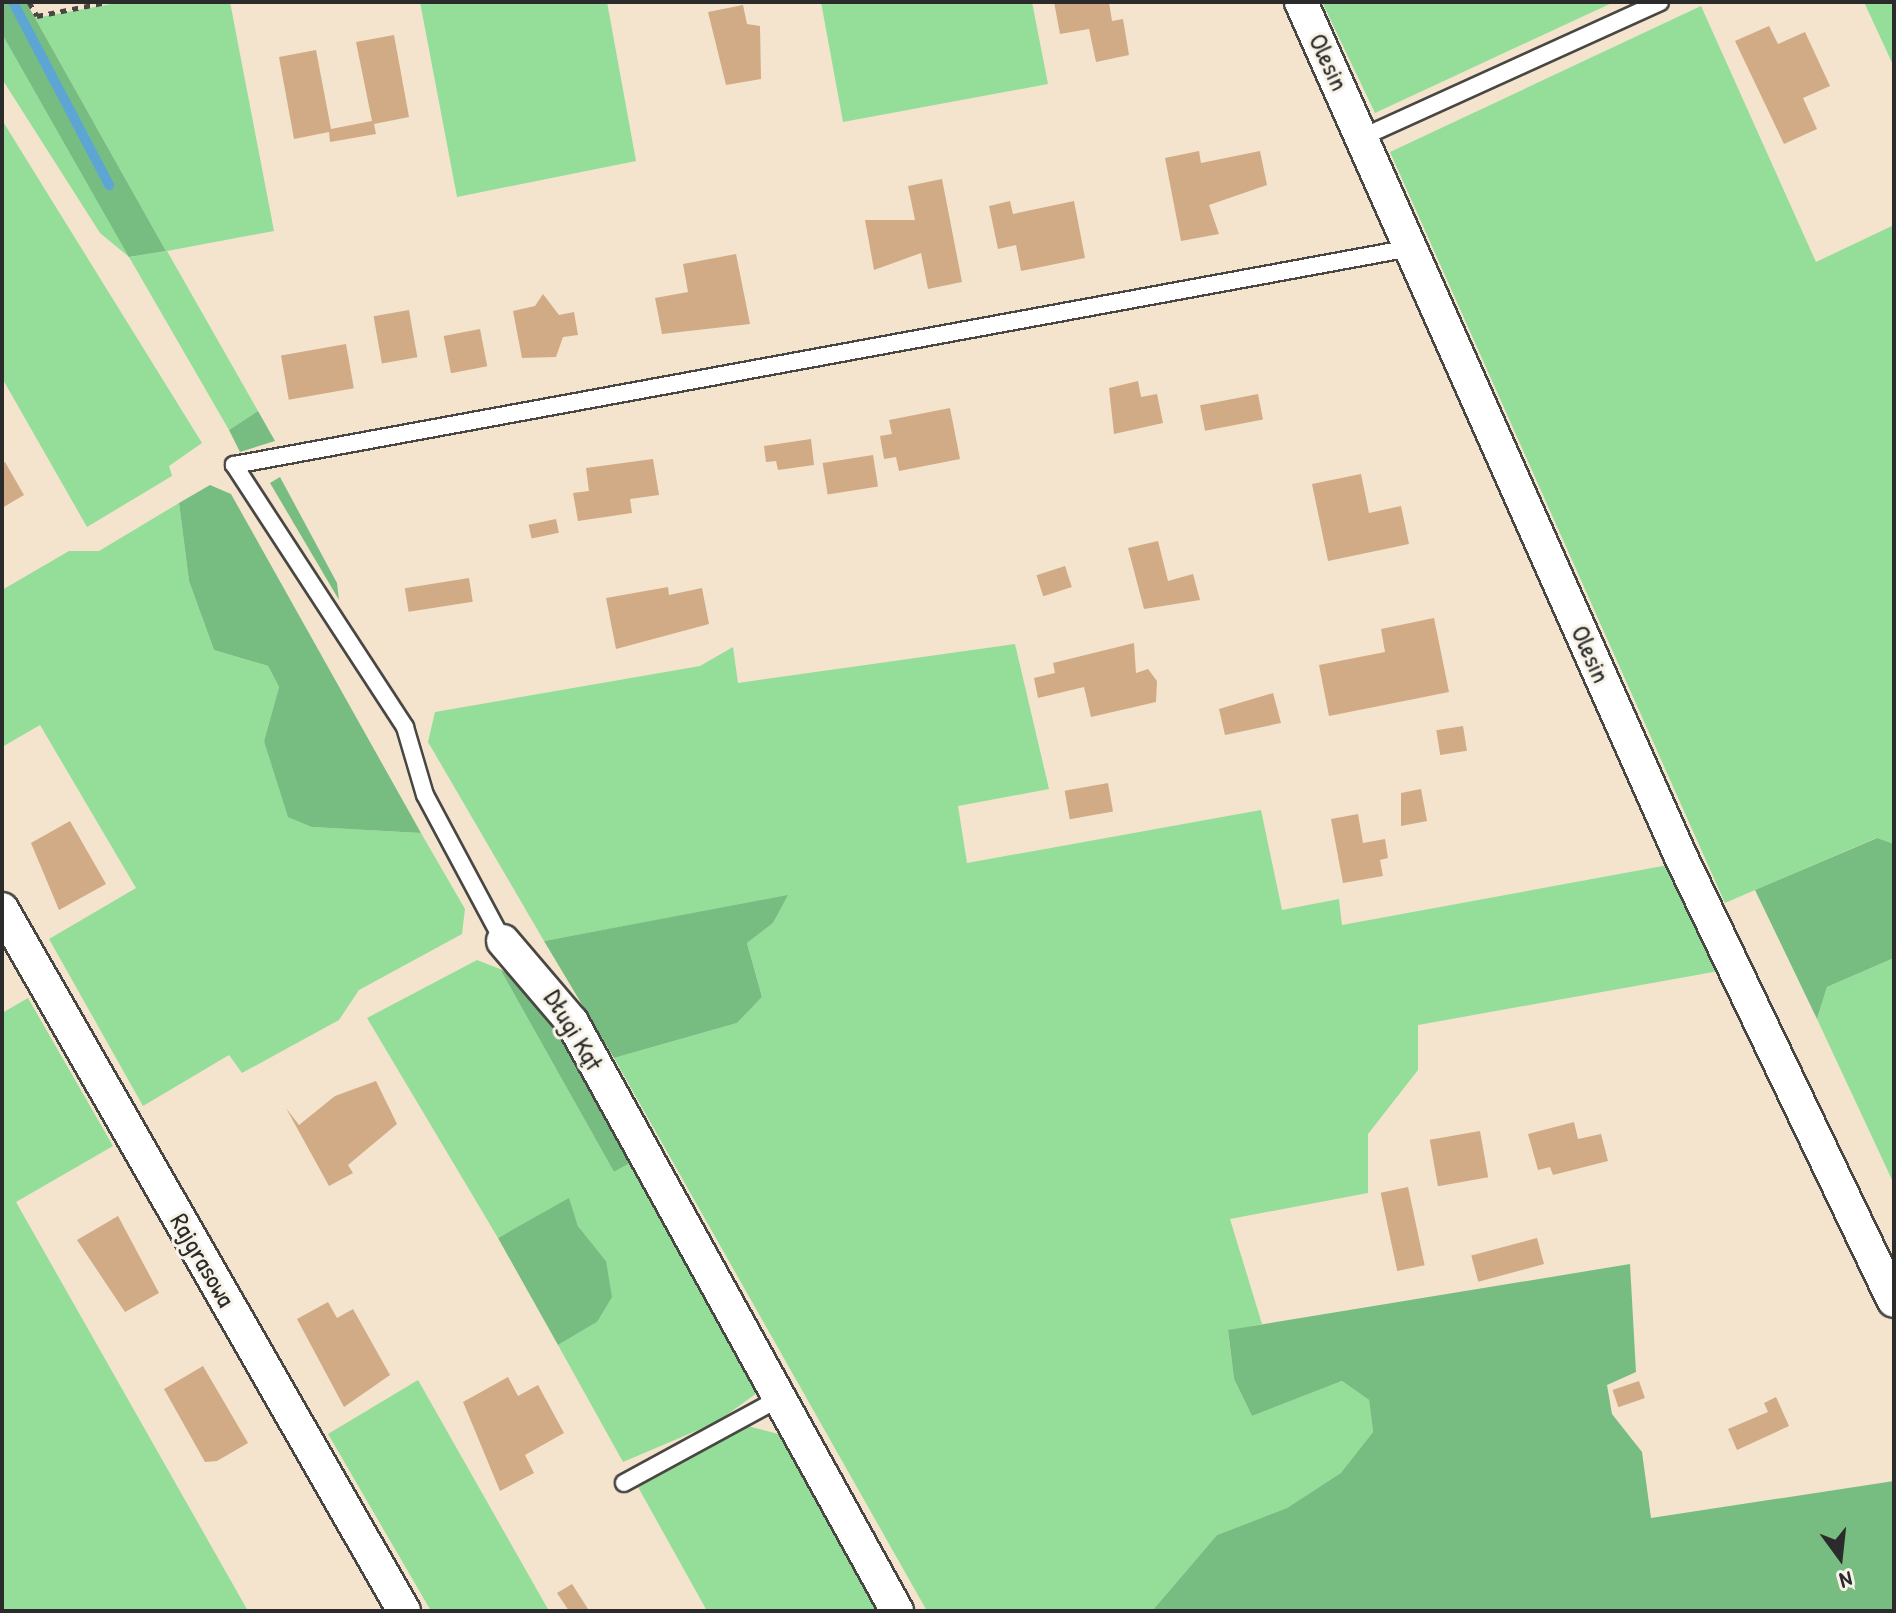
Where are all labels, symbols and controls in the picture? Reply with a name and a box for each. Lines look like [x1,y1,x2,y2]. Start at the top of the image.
street label: Olesin [1302,29,1356,95]
street label: Olesin [1565,621,1617,687]
street label: Długi Kąt [538,984,610,1076]
street label: Rajgrasowa [164,1208,242,1312]
north arrow [1800,1517,1880,1597]
text: N [1837,1564,1856,1596]

